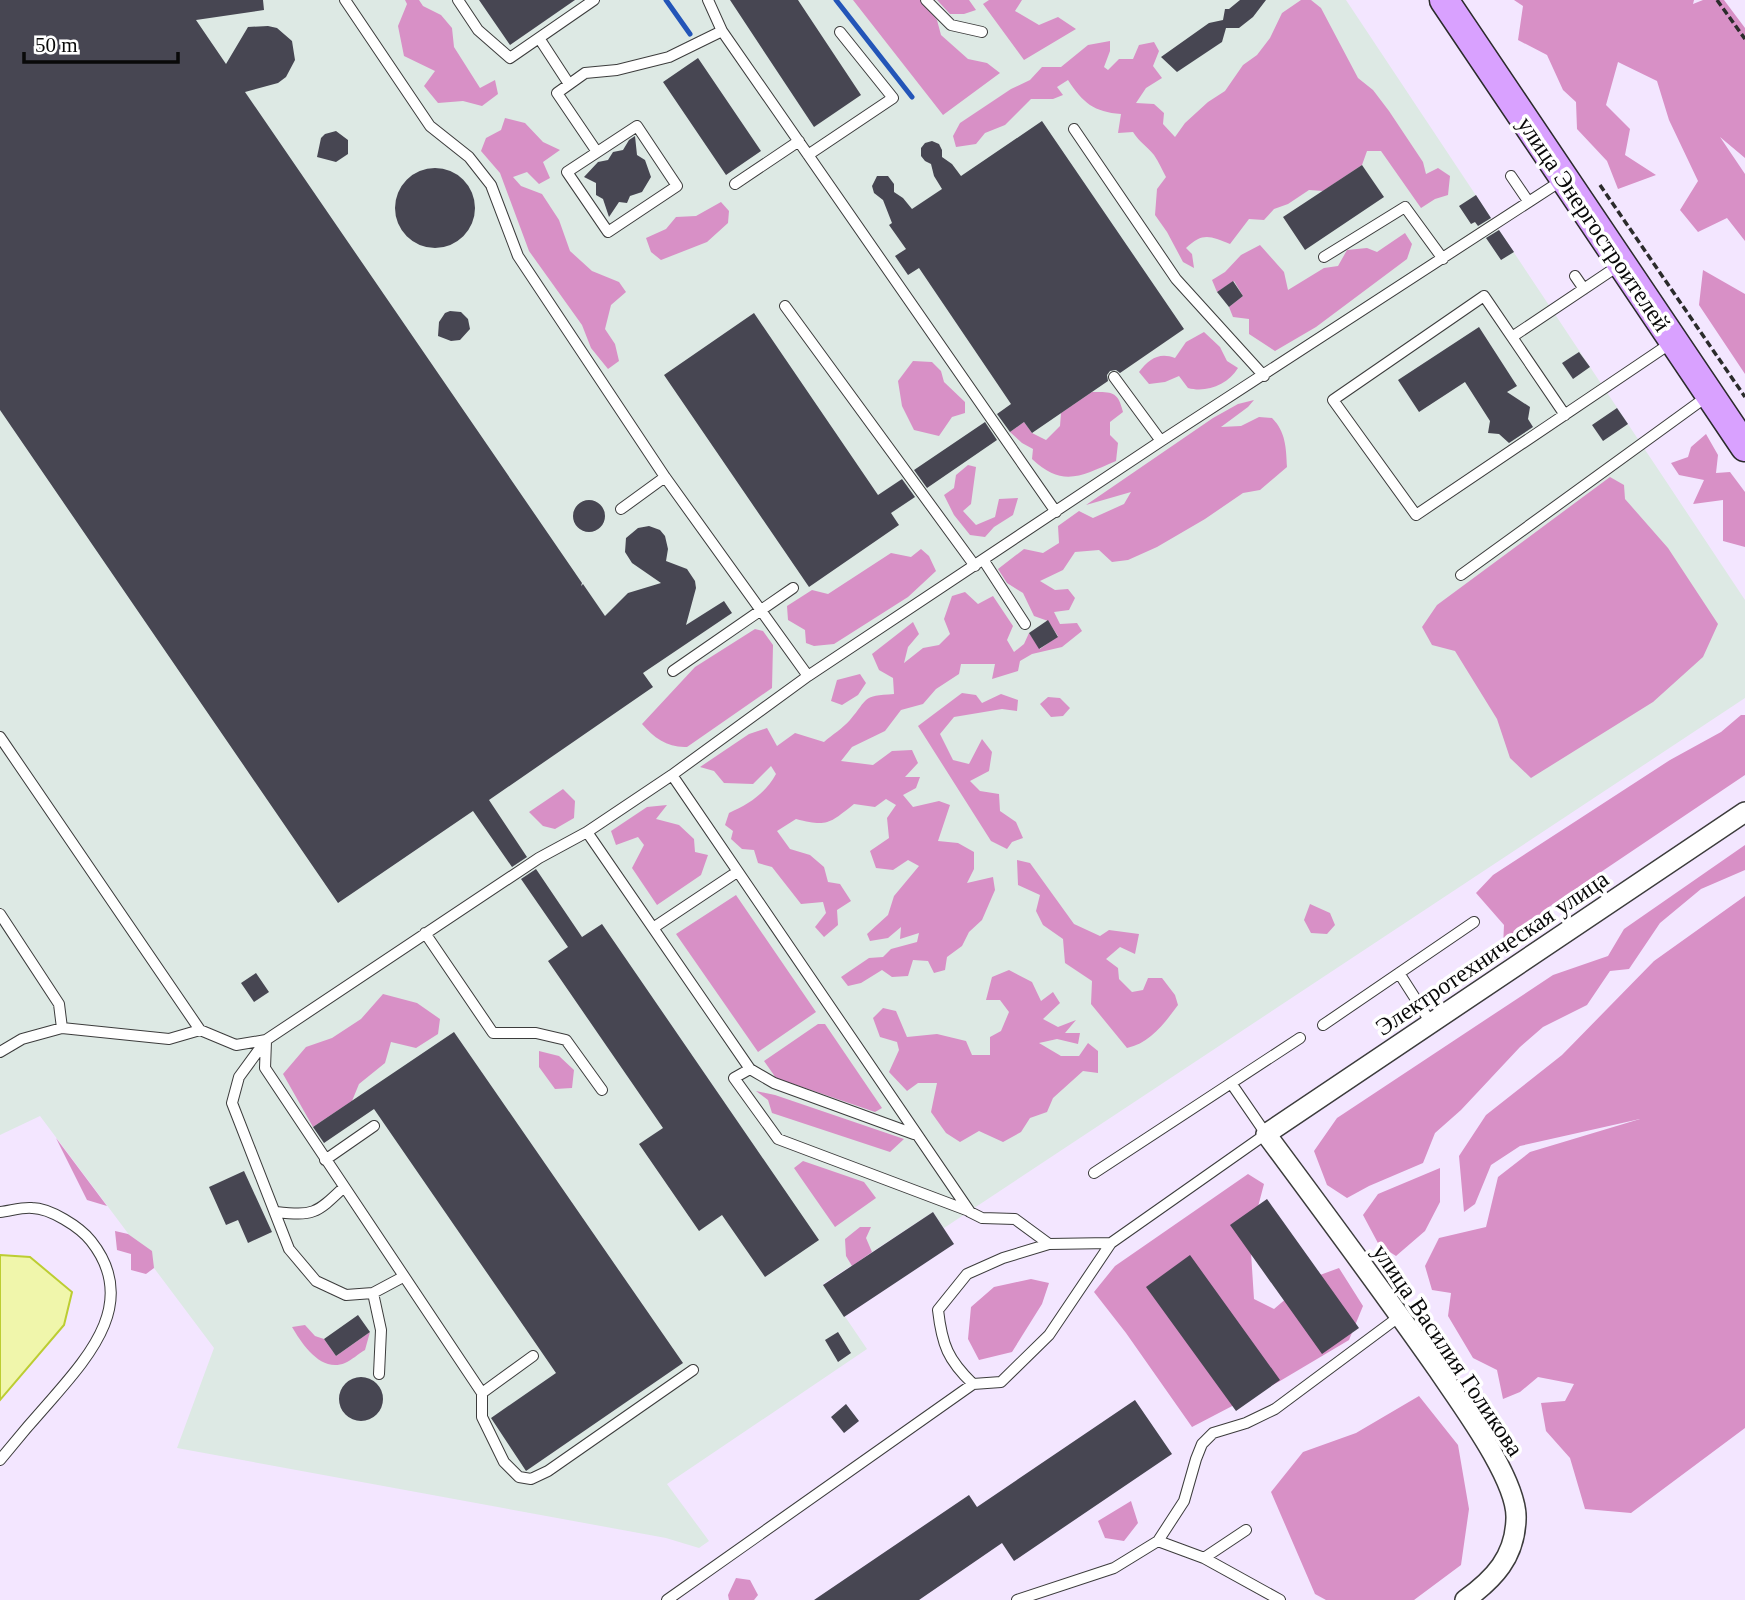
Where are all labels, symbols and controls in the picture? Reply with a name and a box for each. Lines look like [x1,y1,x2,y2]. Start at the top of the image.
scale bar [24,21,178,65]
text: 50 m [35,33,78,57]
street label: улица Энергостроителей [1512,112,1676,336]
street label: Электротехническая улица [1371,865,1613,1041]
street label: улица Василия Голикова [1367,1239,1529,1461]

